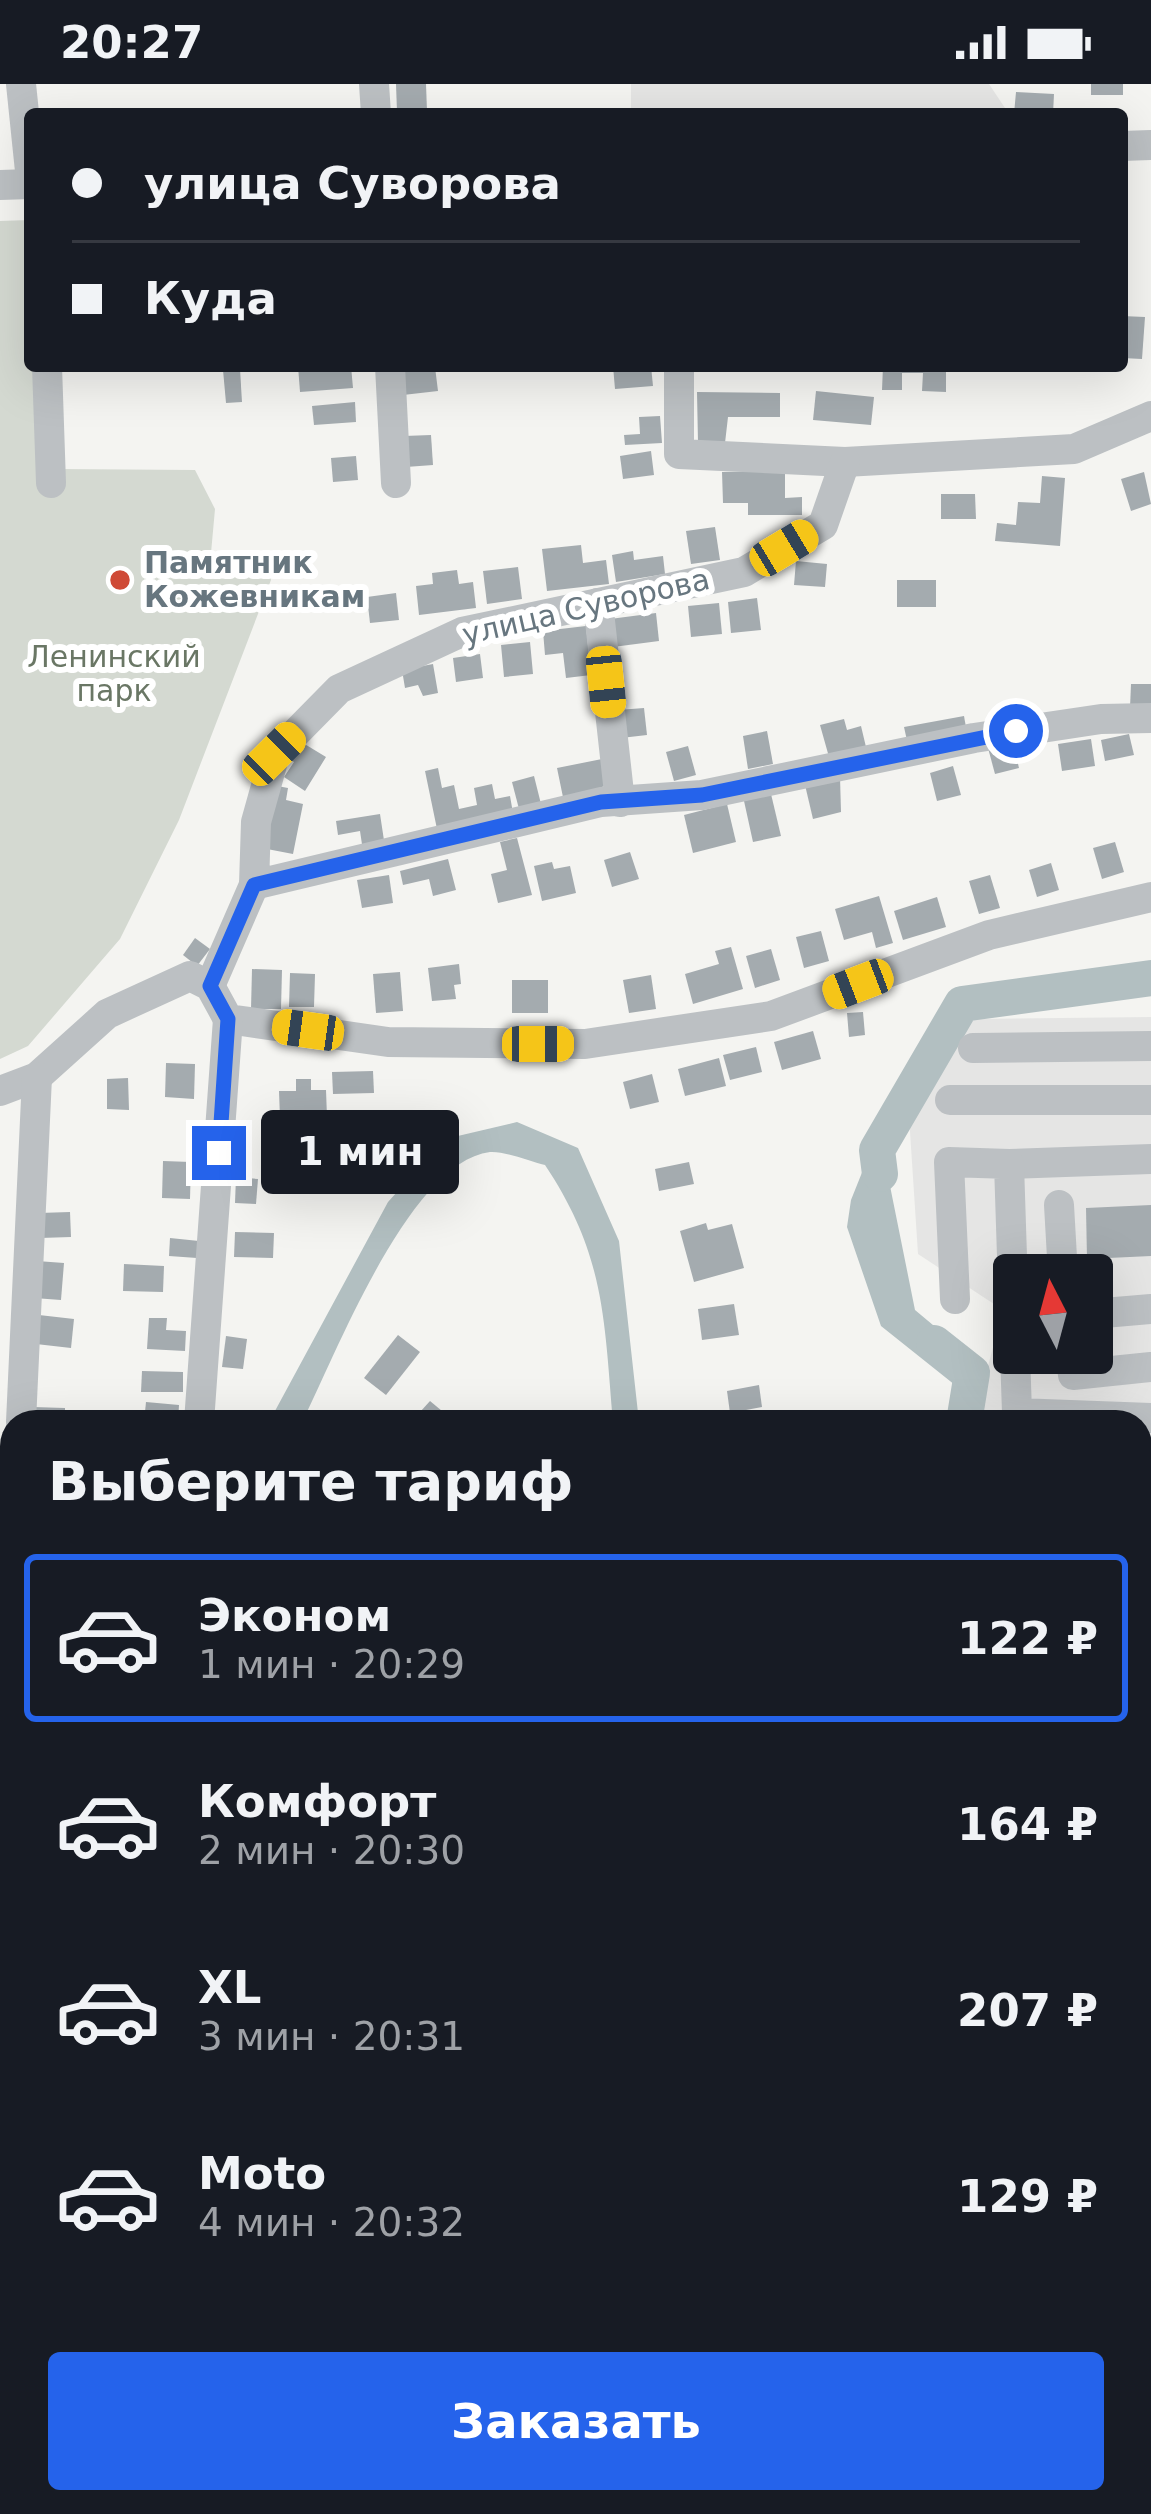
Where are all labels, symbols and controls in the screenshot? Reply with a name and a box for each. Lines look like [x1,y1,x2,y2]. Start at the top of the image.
text: 20:27 [60,16,203,69]
text: улица Суворова [144,157,561,210]
text: Куда [144,272,277,325]
car [744,514,824,582]
place label: Памятник Кожевникам [144,545,365,614]
street label: улица Суворова [459,561,713,652]
marker: Памятник Кожевникам [107,567,133,593]
park label: Ленинский парк [27,639,201,708]
car [584,644,628,720]
route start [989,704,1043,758]
car [236,716,312,792]
car [818,954,898,1014]
car [270,1007,346,1053]
car [502,1026,574,1062]
callout: 1 мин [261,1111,459,1195]
route end [192,1126,246,1180]
text: 1 мин [297,1129,423,1174]
north arrow [993,1254,1113,1374]
map controls [993,1254,1113,1374]
text: Выберите тариф [48,1450,573,1513]
icon: car [54,1584,162,1692]
text: Эконом [198,1589,391,1642]
text: 122 ₽ [957,1612,1098,1665]
text: 1 мин · 20:29 [198,1642,465,1687]
icon: car [54,1770,162,1878]
text: Комфорт [198,1775,436,1828]
text: 164 ₽ [957,1798,1098,1851]
text: 2 мин · 20:30 [198,1828,465,1873]
icon: car [54,1956,162,2064]
text: XL [198,1961,261,2014]
text: 207 ₽ [957,1984,1098,2037]
text: 3 мин · 20:31 [198,2014,465,2059]
icon: car [54,2142,162,2250]
text: Moto [198,2147,326,2200]
text: 129 ₽ [957,2170,1098,2223]
text: 4 мин · 20:32 [198,2200,465,2245]
button: Заказать [48,2352,1104,2490]

